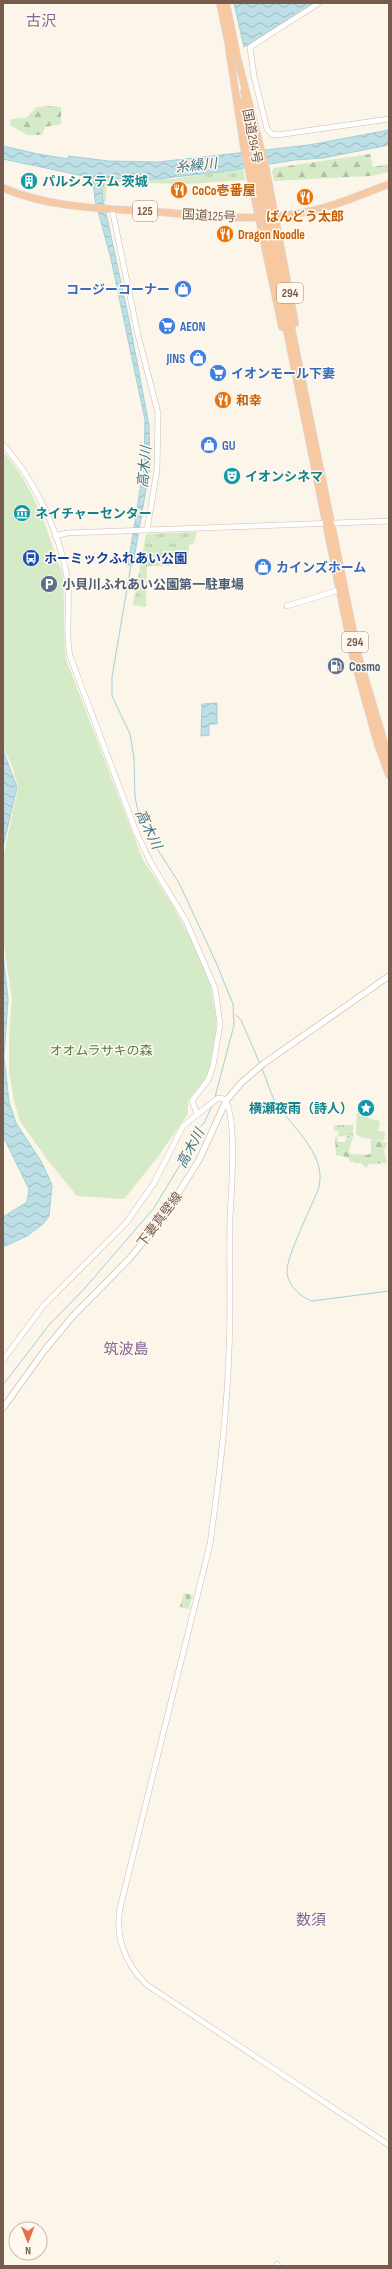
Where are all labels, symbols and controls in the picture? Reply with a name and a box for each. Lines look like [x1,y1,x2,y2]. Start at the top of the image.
district label: 古沢 [26,12,56,31]
street label: 国道294号 [239,107,265,165]
water label: 糸繰川 [174,155,220,176]
building icon: パルシステム 茨城 [19,171,39,191]
place label: パルシステム 茨城 [42,174,148,190]
restaurant icon: CoCo壱番屋 [169,180,189,200]
place label: CoCo壱番屋 [192,183,256,199]
restaurant icon: ばんどう太郎 [295,187,315,207]
road number: 125 [133,201,157,221]
street label: 国道125号 [181,207,236,225]
place label: ばんどう太郎 [266,209,344,225]
restaurant icon: Dragon Noodle [215,224,235,244]
place label: Dragon Noodle [238,227,305,243]
shop icon: コージーコーナー [173,279,193,299]
place label: コージーコーナー [66,282,170,298]
road number: 294 [277,283,303,303]
supermarket icon: AEON [157,316,177,336]
place label: AEON [179,319,205,335]
shop icon: JINS [188,348,208,368]
place label: JINS [165,351,185,367]
supermarket icon: イオンモール下妻 [208,363,228,383]
place label: イオンモール下妻 [231,366,335,382]
restaurant icon: 和幸 [213,390,233,410]
place label: 和幸 [236,393,262,409]
shop icon: GU [199,435,219,455]
place label: GU [222,438,236,454]
water label: 高木川 [134,443,155,489]
theatre icon: イオンシネマ [222,466,242,486]
place label: イオンシネマ [245,469,323,485]
museum icon: ネイチャーセンター [12,503,32,523]
place label: ネイチャーセンター [35,506,152,522]
bus stop icon: ホーミックふれあい公園 [21,548,41,568]
place label: ホーミックふれあい公園 [44,551,187,567]
shop icon: カインズホーム [253,557,273,577]
place label: カインズホーム [276,560,366,576]
parking icon: 小貝川ふれあい公園第一駐車場 [39,574,59,594]
place label: 小貝川ふれあい公園第一駐車場 [62,577,244,593]
road number: 294 [342,632,368,652]
fuel station icon: Cosmo [326,656,346,676]
place label: Cosmo [349,659,381,675]
water label: 高木川 [132,807,166,854]
park label: オオムラサキの森 [50,1043,152,1059]
place icon: 横瀬夜雨（詩人） [356,1098,376,1118]
place label: 横瀬夜雨（詩人） [249,1101,353,1117]
water label: 高木川 [173,1124,209,1171]
street label: 下妻真壁線 [134,1189,186,1250]
district label: 筑波島 [103,1340,149,1359]
district label: 数須 [296,1911,326,1930]
north arrow [8,2221,48,2261]
text: N [25,2244,31,2257]

